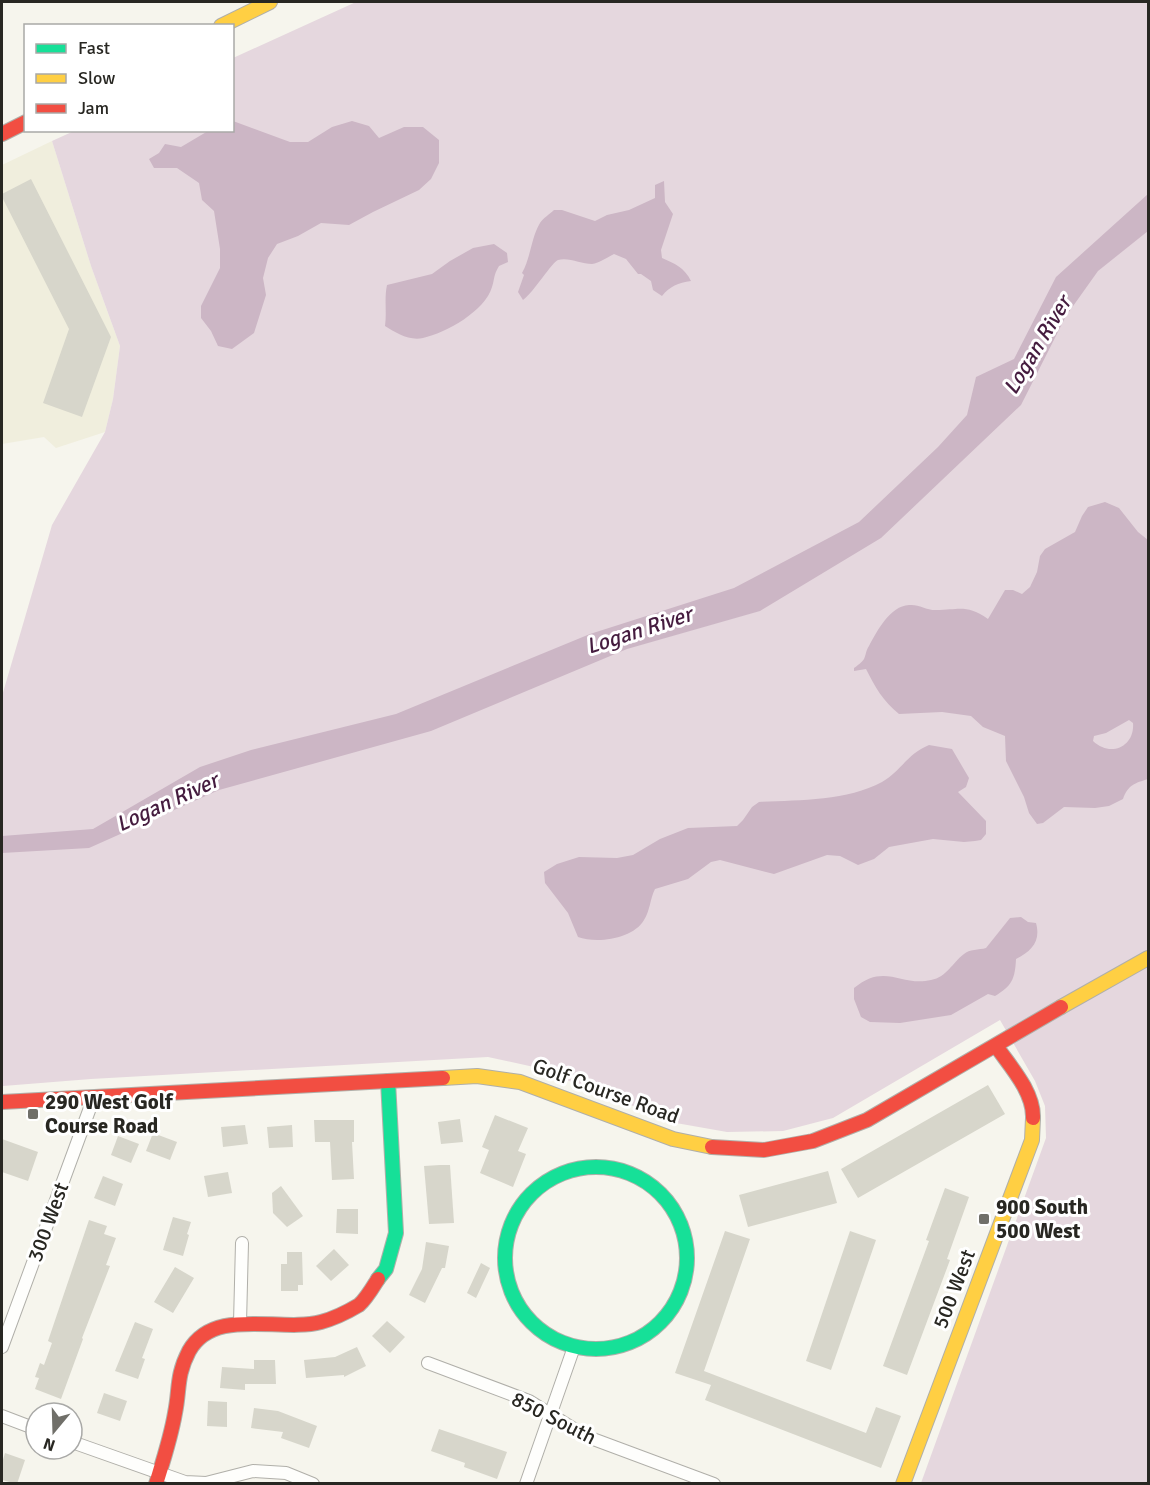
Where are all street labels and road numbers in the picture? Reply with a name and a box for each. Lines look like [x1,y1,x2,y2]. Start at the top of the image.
street label: Golf Course Road [529,1052,683,1130]
street label: 300 West [22,1179,74,1265]
street label: 500 West [927,1246,981,1332]
street label: 850 South [507,1386,601,1450]

